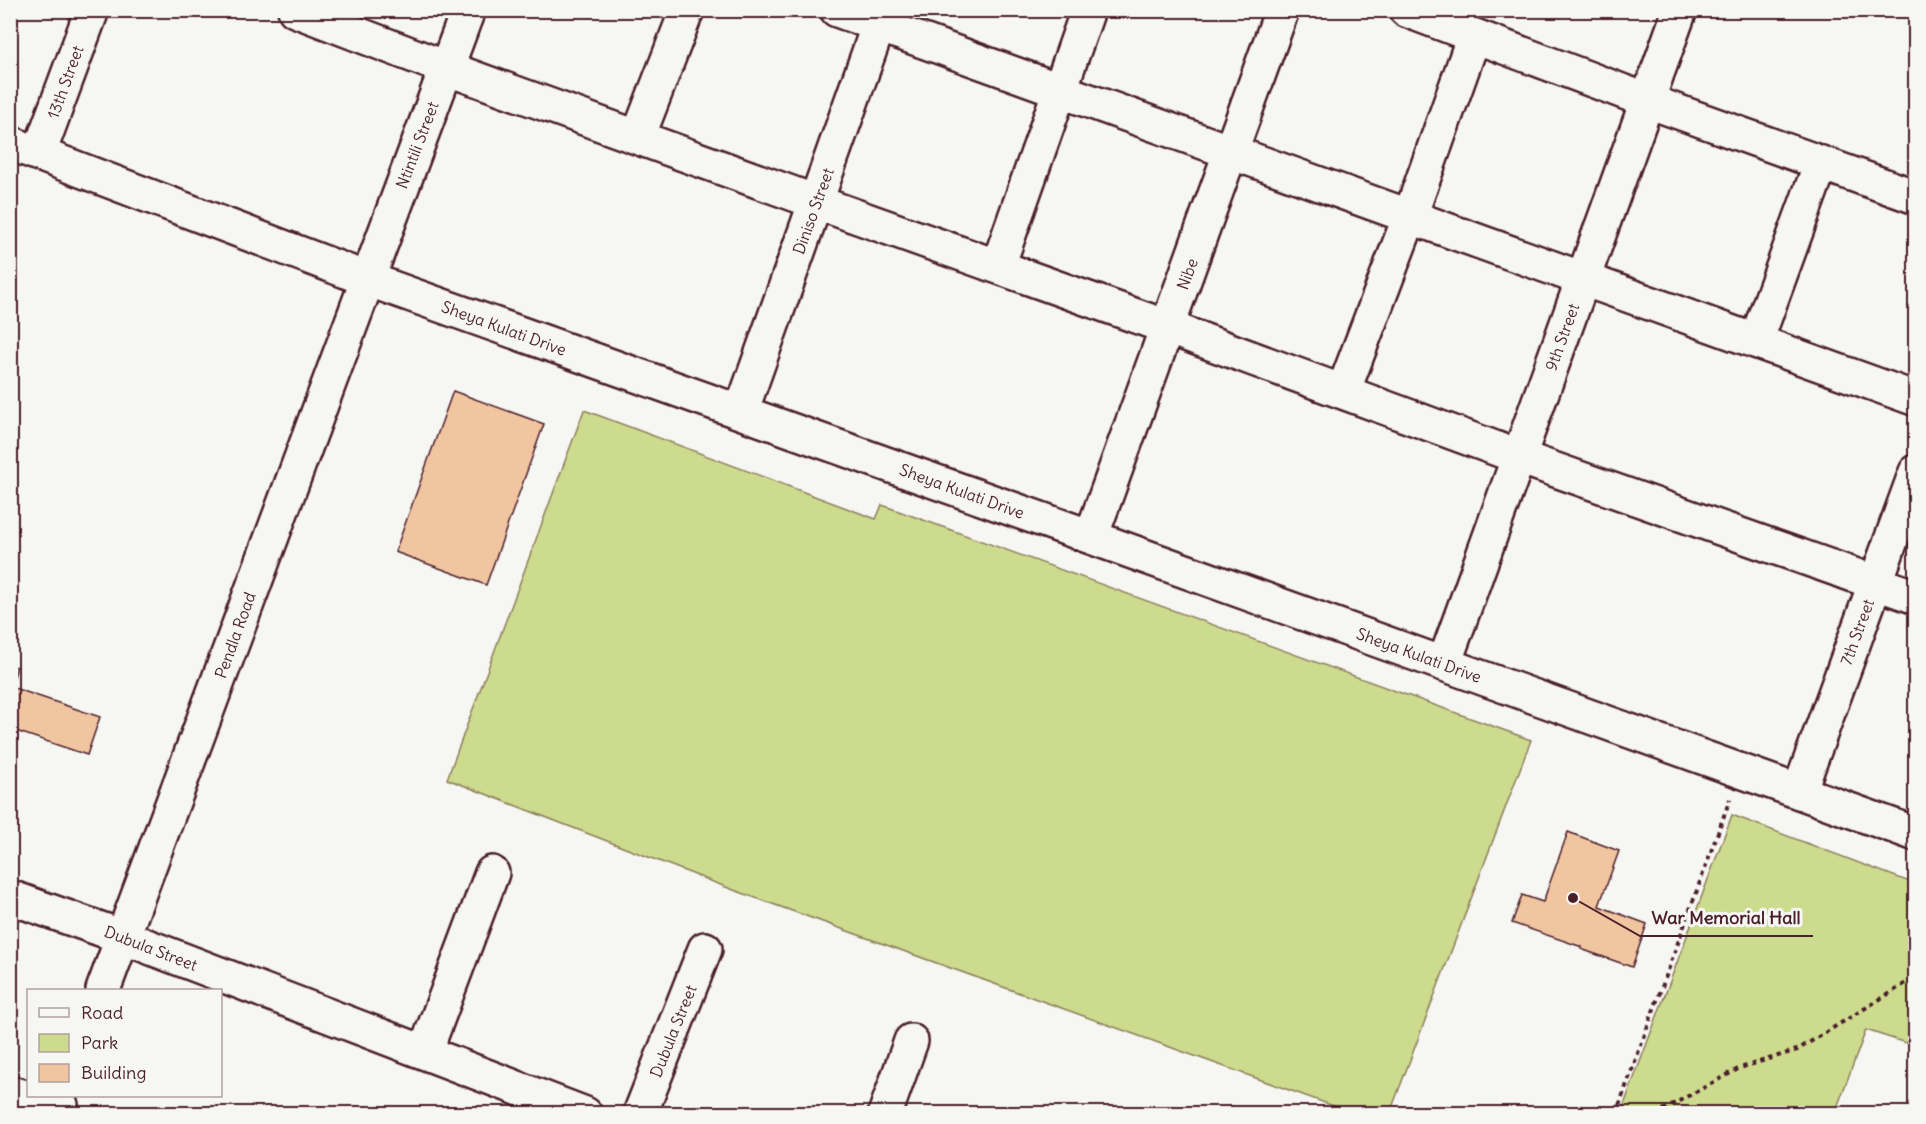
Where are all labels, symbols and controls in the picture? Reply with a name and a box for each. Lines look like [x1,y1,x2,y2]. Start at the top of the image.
street label: 13th Street [43,42,88,121]
street label: Ntintili Street [391,98,443,191]
street label: Diniso Street [788,164,838,257]
street label: Nibe [1172,256,1202,292]
street label: Sheya Kulati Drive [439,296,569,360]
street label: 9th Street [1541,300,1584,373]
street label: Sheya Kulati Drive [897,459,1027,523]
street label: Pendla Road [210,589,260,681]
street label: 7th Street [1836,596,1878,668]
street label: Sheya Kulati Drive [1354,623,1484,687]
callout: War Memorial Hall [1640,900,1813,936]
text: War Memorial Hall [1652,906,1801,929]
street label: Dubula Street [102,921,201,975]
street label: Dubula Street [645,981,701,1080]
legend [27,989,222,1097]
text: Road [81,1001,124,1024]
text: Park [81,1031,118,1054]
text: Building [81,1061,146,1084]

